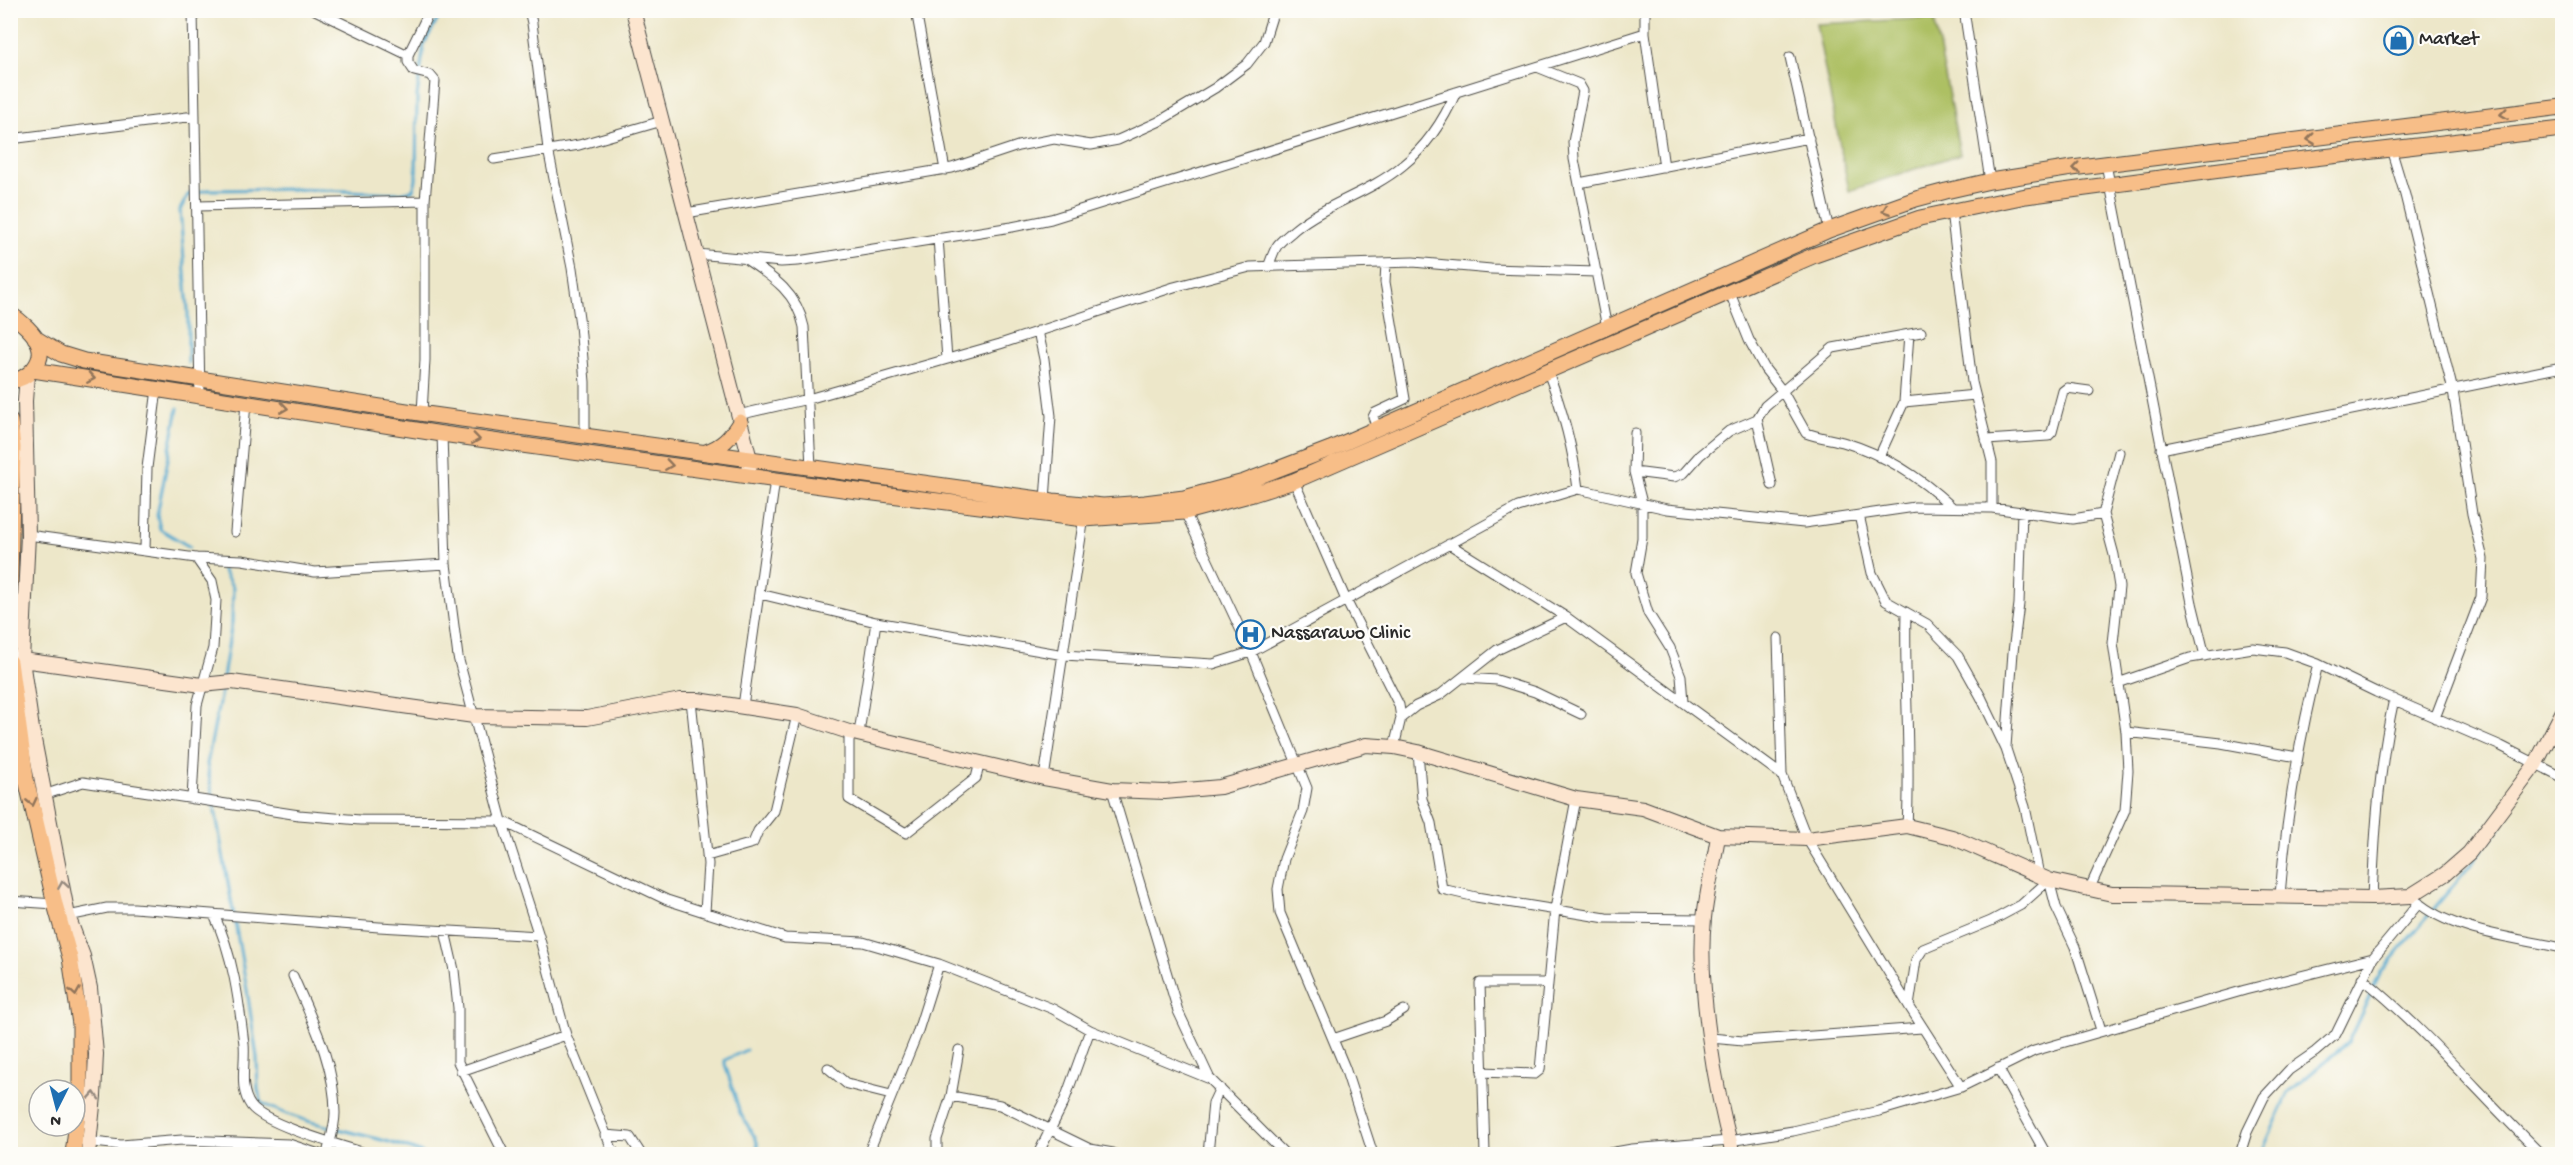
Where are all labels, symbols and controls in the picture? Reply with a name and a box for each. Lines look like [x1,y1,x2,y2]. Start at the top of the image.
shop icon: Market [2382,24,2414,56]
place label: Market [2419,29,2480,52]
one-way arrow [2500,108,2509,120]
one-way arrow [2306,132,2316,145]
one-way arrow [2071,161,2080,174]
one-way arrow [1881,202,1892,215]
one-way arrow [86,372,96,384]
one-way arrow [279,402,288,414]
one-way arrow [472,432,481,444]
one-way arrow [665,459,674,471]
hospital icon: Nassarawo Clinic [1234,618,1266,650]
place label: Nassarawo Clinic [1271,623,1411,646]
one-way arrow [24,797,37,807]
one-way arrow [57,880,70,890]
one-way arrow [68,987,81,997]
north arrow [27,1078,87,1138]
one-way arrow [87,1092,100,1101]
text: N [49,1109,62,1129]

